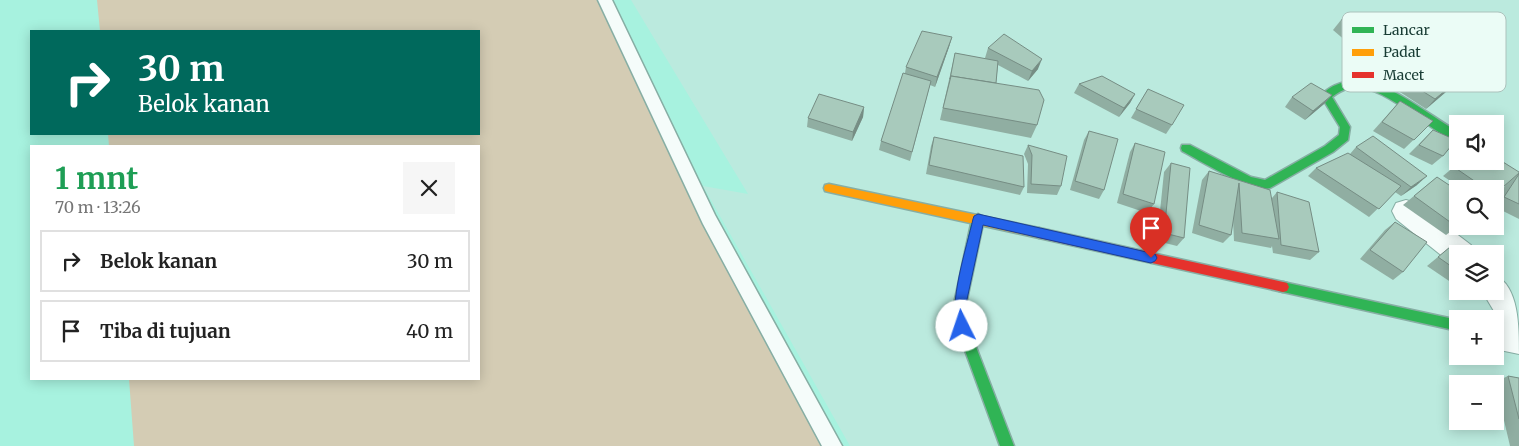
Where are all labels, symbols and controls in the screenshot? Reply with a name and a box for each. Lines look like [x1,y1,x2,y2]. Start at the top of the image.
legend [1342,12,1506,92]
text: Lancar [1383,21,1430,39]
text: Padat [1383,43,1421,61]
text: 30 m [138,47,224,91]
icon: right [55,50,120,115]
text: Macet [1383,66,1425,84]
text: Belok kanan [138,90,270,118]
map controls [1449,115,1504,430]
button: sound [1449,115,1504,170]
text: 1 mnt [55,159,138,197]
button: close [403,162,455,214]
button: search [1449,180,1504,235]
text: 70 m · 13:26 [55,197,141,217]
pin [1130,207,1172,258]
icon: arrive [1137,214,1165,242]
button: layers [1449,245,1504,300]
icon: right [57,247,85,275]
text: Belok kanan [100,249,217,273]
text: 30 m [407,249,453,273]
position arrow [935,299,987,351]
button: + [1449,310,1504,365]
icon: arrive [57,317,85,345]
text: Tiba di tujuan [100,319,231,343]
text: 40 m [406,319,453,343]
button: − [1449,375,1504,430]

